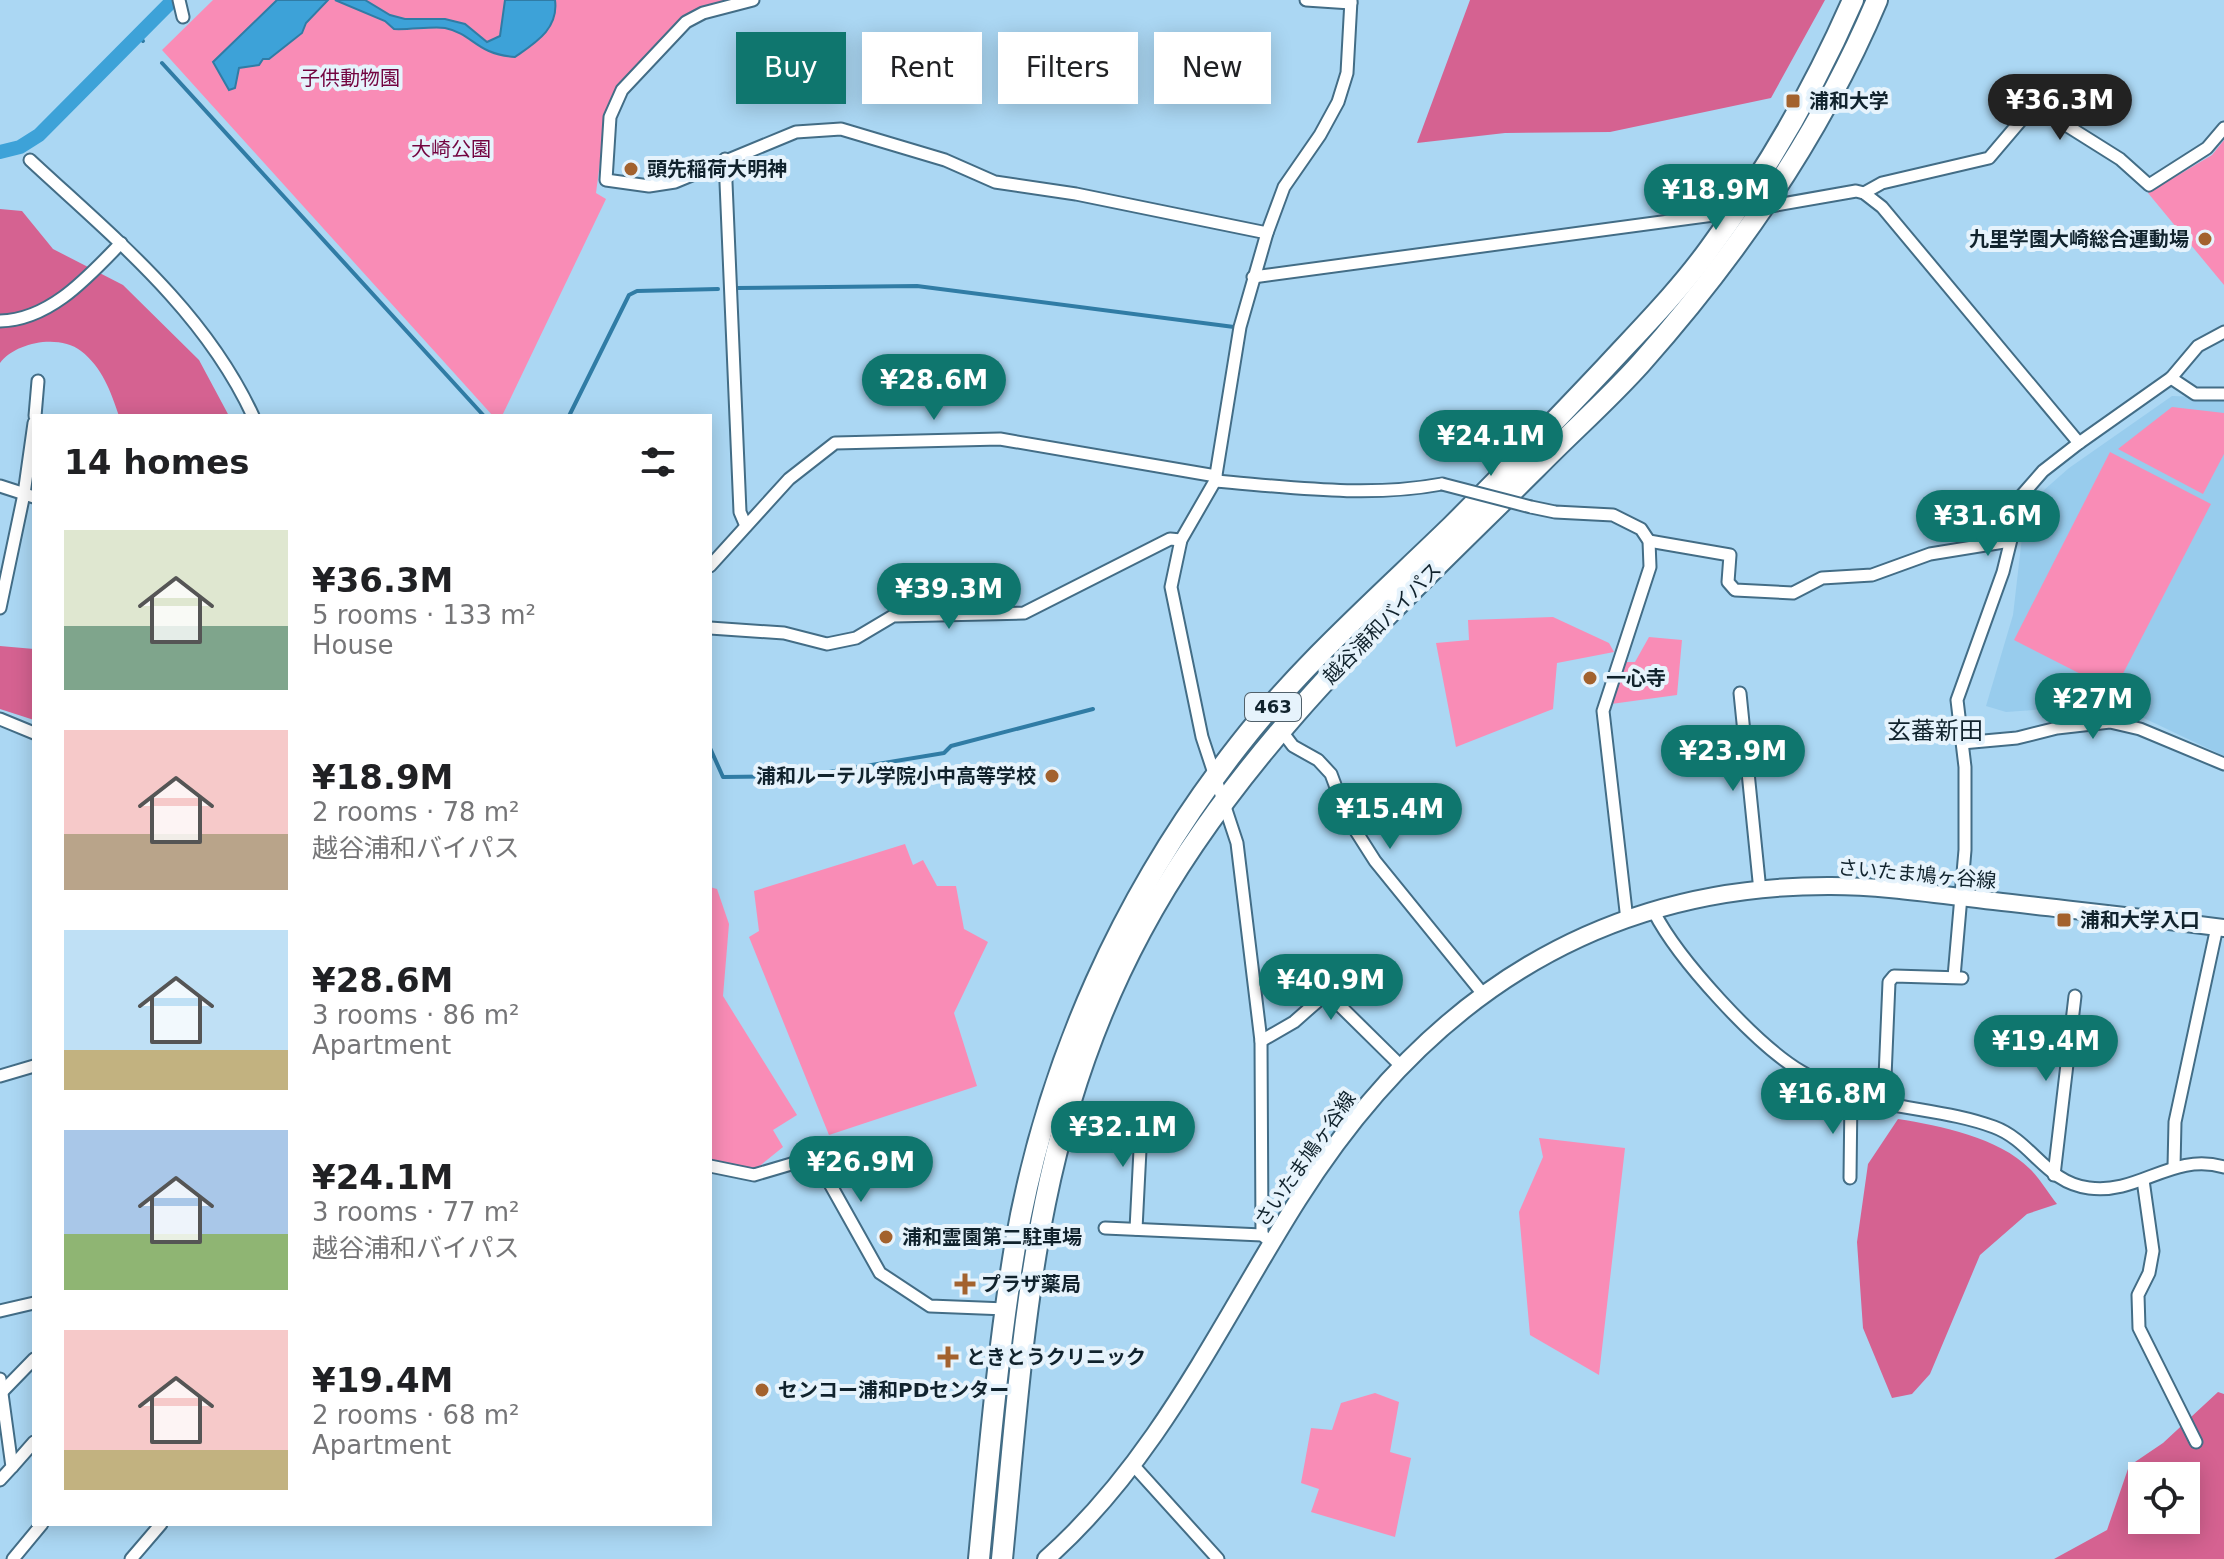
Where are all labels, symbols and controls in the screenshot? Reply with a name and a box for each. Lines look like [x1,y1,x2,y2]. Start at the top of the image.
chip: Buy [736,32,846,104]
chip: Rent [862,32,982,104]
chip: Filters [998,32,1138,104]
chip: New [1154,32,1271,104]
park label: 子供動物園 [300,66,400,90]
pin: ¥36.3M [1995,74,2125,142]
text: ¥36.3M [2006,85,2114,115]
place label: 浦和大学 [1809,89,1889,113]
marker: 浦和大学 [1784,92,1802,110]
park label: 大崎公園 [411,137,491,161]
place label: 頭先稲荷大明神 [647,157,787,181]
marker: 頭先稲荷大明神 [622,160,640,178]
pin: ¥18.9M [1651,164,1781,232]
text: ¥18.9M [1662,175,1770,205]
place label: 九里学園大崎総合運動場 [1969,227,2189,251]
marker: 九里学園大崎総合運動場 [2196,230,2214,248]
pin: ¥28.6M [869,354,999,422]
text: ¥28.6M [880,365,988,395]
pin: ¥24.1M [1426,410,1556,478]
text: ¥24.1M [1437,421,1545,451]
icon: filters [636,440,680,484]
text: 14 homes [64,442,249,482]
pin: ¥31.6M [1923,490,2053,558]
text: ¥31.6M [1934,501,2042,531]
street label: 越谷浦和バイパス [1318,557,1446,689]
text: ¥36.3M [312,560,453,600]
icon: home [128,562,224,658]
pin: ¥39.3M [884,563,1014,631]
text: ¥39.3M [895,574,1003,604]
text: 5 rooms · 133 m² [312,600,536,630]
text: House [312,630,393,660]
place label: 一心寺 [1606,666,1666,690]
marker: 一心寺 [1581,669,1599,687]
pin: ¥27M [2046,673,2140,741]
text: ¥27M [2053,684,2133,714]
road number: 463 [1245,693,1301,721]
district label: 玄蕃新田 [1887,717,1983,745]
pin: ¥23.9M [1668,725,1798,793]
text: ¥23.9M [1679,736,1787,766]
text: ¥18.9M [312,757,453,797]
icon: home [128,762,224,858]
place label: 浦和ルーテル学院小中高等学校 [756,764,1036,788]
marker: 浦和ルーテル学院小中高等学校 [1043,767,1061,785]
pin: ¥15.4M [1325,783,1455,851]
text: ¥15.4M [1336,794,1444,824]
text: 2 rooms · 78 m² [312,797,520,827]
text: 越谷浦和バイパス [312,833,519,863]
street label: さいたま鳩ヶ谷線 [1837,855,1997,893]
place label: 浦和大学入口 [2080,908,2200,932]
marker: 浦和大学入口 [2055,911,2073,929]
pin: ¥40.9M [1266,954,1396,1022]
text: ¥28.6M [312,960,453,1000]
icon: home [128,962,224,1058]
text: ¥40.9M [1277,965,1385,995]
text: 3 rooms · 86 m² [312,1000,520,1030]
pin: ¥19.4M [1981,1015,2111,1083]
text: ¥19.4M [1992,1026,2100,1056]
text: Apartment [312,1030,451,1060]
pin: ¥16.8M [1768,1068,1898,1136]
text: ¥16.8M [1779,1079,1887,1109]
street label: さいたま鳩ヶ谷線 [1249,1087,1361,1231]
pin: ¥32.1M [1058,1101,1188,1169]
text: ¥32.1M [1069,1112,1177,1142]
pin: ¥26.9M [796,1136,926,1204]
text: ¥26.9M [807,1147,915,1177]
text: ¥24.1M [312,1157,453,1197]
icon: home [128,1162,224,1258]
text: 3 rooms · 77 m² [312,1197,520,1227]
place label: 浦和霊園第二駐車場 [902,1225,1082,1249]
marker: 浦和霊園第二駐車場 [877,1228,895,1246]
text: 越谷浦和バイパス [312,1233,519,1263]
place label: プラザ薬局 [981,1272,1081,1296]
marker: プラザ薬局 [956,1275,974,1293]
place label: ときとうクリニック [966,1345,1146,1369]
marker: ときとうクリニック [937,1346,959,1368]
text: ¥19.4M [312,1360,453,1400]
icon: home [128,1362,224,1458]
place label: センコー浦和PDセンター [778,1378,1009,1402]
marker: センコー浦和PDセンター [753,1381,771,1399]
text: 2 rooms · 68 m² [312,1400,520,1430]
text: Apartment [312,1430,451,1460]
map controls [2128,1462,2200,1534]
button: locate [2128,1462,2200,1534]

